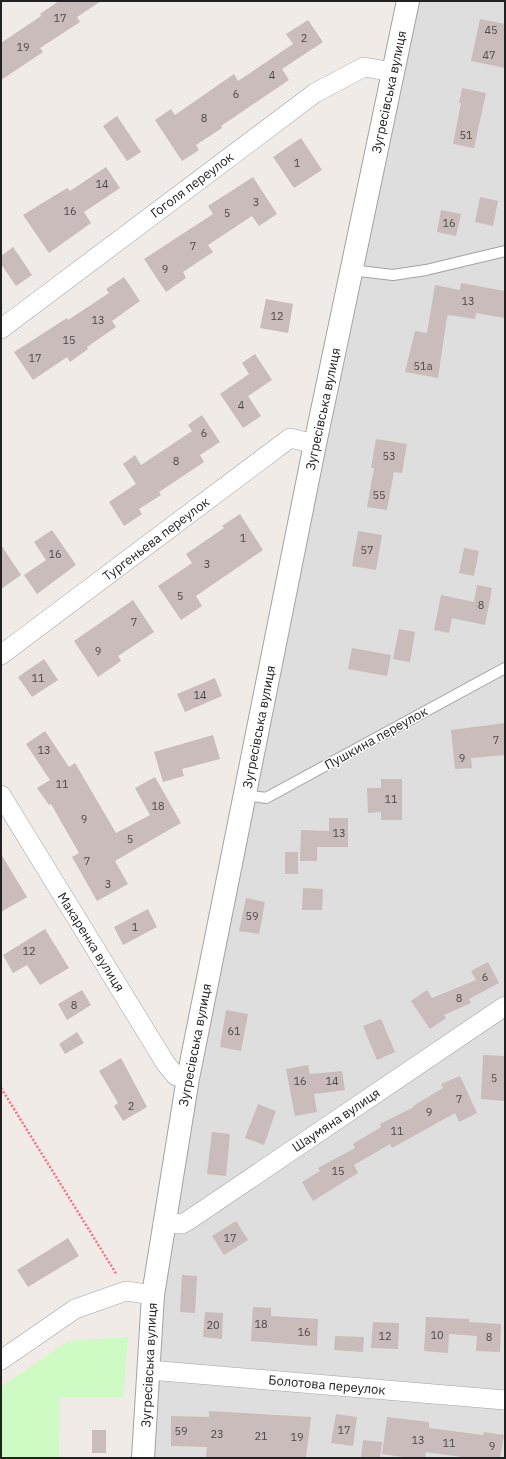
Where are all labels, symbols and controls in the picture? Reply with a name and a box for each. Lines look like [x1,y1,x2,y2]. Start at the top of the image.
house number: 17 [53,11,67,25]
house number: 45 [484,23,498,37]
street label: Зугресівська вулиця [368,29,410,155]
house number: 2 [301,31,307,45]
house number: 19 [16,40,30,54]
house number: 47 [482,48,496,62]
house number: 4 [269,68,276,82]
house number: 6 [233,87,239,101]
house number: 8 [201,111,207,125]
house number: 51 [459,128,473,142]
street label: Гоголя переулок [147,148,237,222]
house number: 1 [294,156,301,170]
house number: 14 [95,177,109,191]
house number: 3 [253,195,259,209]
house number: 16 [63,204,77,218]
house number: 5 [224,206,230,220]
house number: 16 [442,216,456,230]
house number: 7 [190,239,196,253]
house number: 9 [162,262,168,276]
house number: 13 [461,294,475,308]
house number: 12 [270,309,284,323]
house number: 13 [91,313,105,327]
house number: 15 [62,333,76,347]
street label: Зугресівська вулиця [302,346,344,472]
house number: 17 [28,351,42,365]
house number: 51а [413,359,433,373]
house number: 4 [238,398,245,412]
house number: 6 [201,426,207,440]
house number: 53 [382,449,396,463]
house number: 8 [173,454,179,468]
house number: 55 [372,488,386,502]
street label: Тургеньева переулок [99,493,213,585]
house number: 1 [240,531,247,545]
house number: 57 [360,543,374,557]
house number: 16 [48,547,62,561]
house number: 3 [204,557,210,571]
house number: 5 [177,589,183,603]
house number: 8 [478,598,484,612]
house number: 7 [131,615,137,629]
house number: 9 [95,644,101,658]
street label: Зугресівська вулиця [239,664,279,790]
house number: 11 [31,671,45,685]
house number: 14 [193,688,207,702]
street label: Пушкина переулок [321,703,431,773]
house number: 7 [493,733,499,747]
house number: 13 [37,743,51,757]
house number: 9 [459,751,465,765]
house number: 11 [55,777,69,791]
house number: 11 [384,792,398,806]
house number: 18 [151,799,165,813]
house number: 9 [81,812,87,826]
house number: 13 [332,826,346,840]
house number: 5 [127,832,133,846]
house number: 7 [84,854,90,868]
house number: 3 [105,877,111,891]
street label: Макаренка вулиця [54,889,128,995]
house number: 59 [245,909,259,923]
house number: 1 [132,920,139,934]
house number: 12 [22,944,36,958]
house number: 6 [482,970,488,984]
street label: Зугресівська вулиця [175,982,215,1108]
house number: 8 [456,991,462,1005]
house number: 8 [71,998,77,1012]
house number: 61 [227,1024,241,1038]
house number: 5 [491,1071,497,1085]
house number: 16 [293,1074,307,1088]
house number: 14 [325,1074,339,1088]
street label: Шаумяна вулиця [289,1084,383,1156]
house number: 7 [456,1092,462,1106]
house number: 2 [128,1099,134,1113]
house number: 9 [426,1105,432,1119]
house number: 11 [390,1124,404,1138]
house number: 15 [331,1164,345,1178]
house number: 17 [223,1231,237,1245]
street label: Зугресівська вулиця [137,1302,161,1428]
house number: 18 [254,1317,268,1331]
house number: 20 [206,1318,220,1332]
house number: 16 [297,1325,311,1339]
house number: 10 [430,1328,444,1342]
house number: 12 [378,1329,392,1343]
house number: 8 [486,1330,492,1344]
street label: Болотова переулок [268,1371,386,1399]
house number: 17 [337,1423,351,1437]
house number: 59 [174,1424,188,1438]
house number: 23 [210,1427,224,1441]
house number: 21 [254,1429,268,1443]
house number: 19 [290,1430,304,1444]
house number: 13 [411,1433,425,1447]
house number: 11 [442,1436,456,1450]
house number: 9 [489,1439,495,1453]

